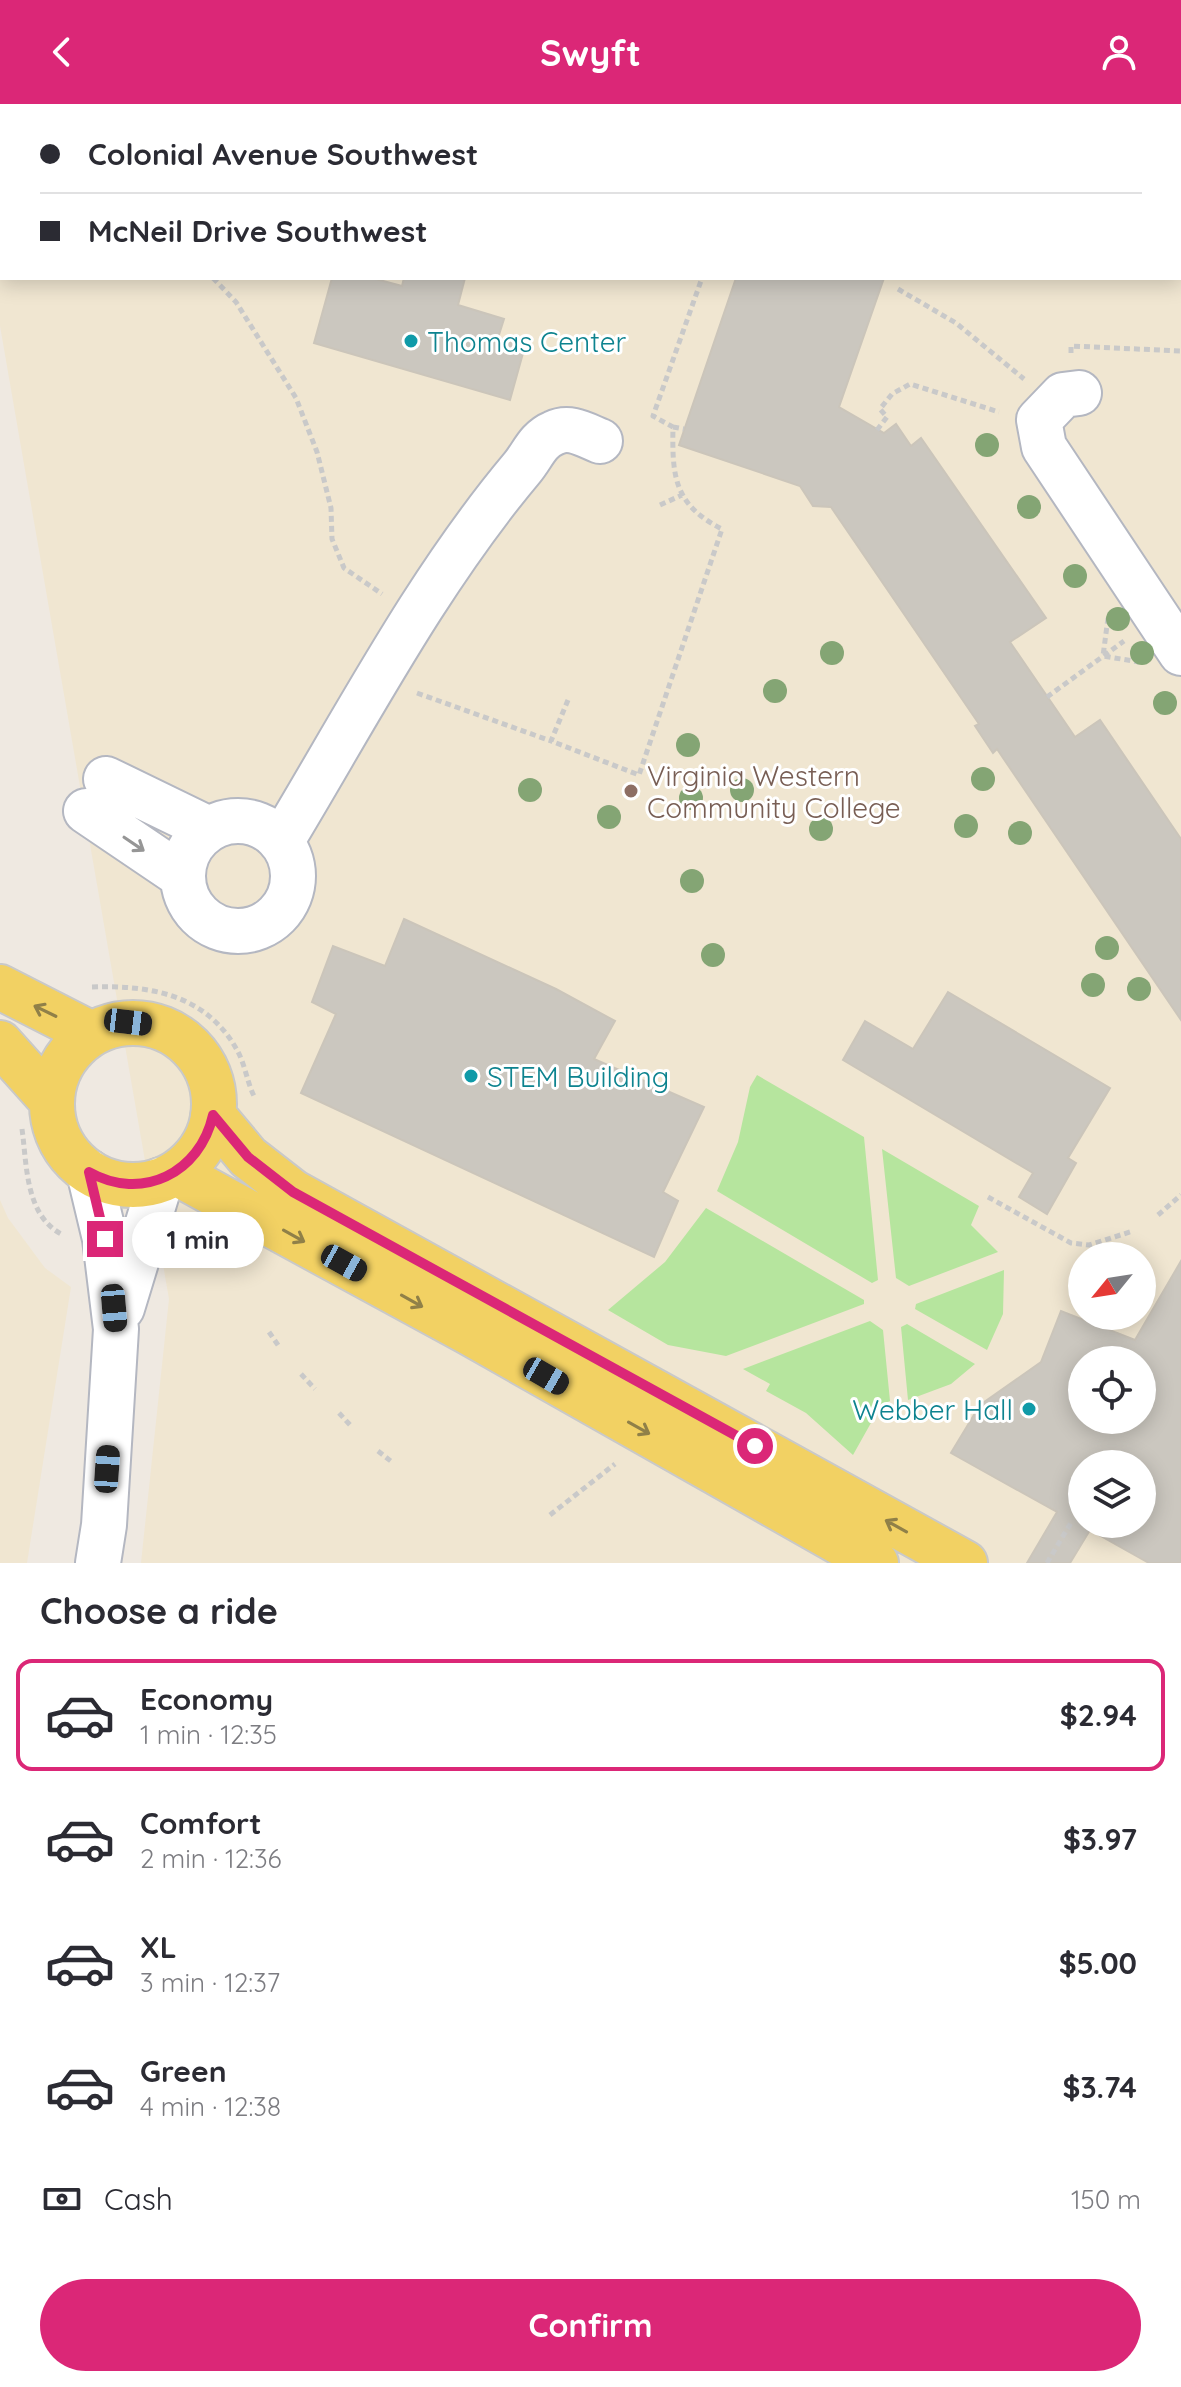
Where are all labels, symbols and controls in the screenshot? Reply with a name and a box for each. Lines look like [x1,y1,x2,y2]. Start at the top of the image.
icon: back [40,30,84,74]
text: Swyft [540,30,641,75]
icon: person [1097,30,1141,74]
text: Colonial Avenue Southwest [88,135,478,173]
text: McNeil Drive Southwest [88,212,427,250]
place label: Thomas Center [427,324,626,359]
marker: Thomas Center [402,332,420,350]
place label: Virginia Western Community College [647,758,901,825]
marker: Virginia Western Community College [622,782,640,800]
one-way arrow [122,835,144,852]
one-way arrow [34,1003,58,1018]
car [103,1007,153,1037]
place label: STEM Building [487,1059,669,1094]
marker: STEM Building [462,1067,480,1085]
callout: 1 min [133,1211,265,1267]
route end [87,1221,123,1257]
text: 1 min [167,1223,230,1256]
one-way arrow [282,1228,305,1244]
car [317,1241,371,1285]
north arrow [1068,1242,1156,1330]
map controls [1068,1242,1156,1538]
car [100,1283,128,1333]
one-way arrow [400,1293,423,1309]
button: locate [1068,1346,1156,1434]
car [519,1354,573,1398]
place label: Webber Hall [852,1392,1013,1427]
marker: Webber Hall [1020,1400,1038,1418]
one-way arrow [627,1420,650,1436]
route start [737,1428,773,1464]
car [93,1444,121,1494]
button: layers [1068,1450,1156,1538]
one-way arrow [885,1518,908,1534]
text: Choose a ride [40,1588,278,1633]
icon: car [44,1679,116,1751]
text: Economy [140,1680,273,1718]
text: $2.94 [1060,1696,1137,1734]
text: 1 min · 12:35 [140,1718,277,1751]
icon: car [44,1803,116,1875]
text: Comfort [140,1804,261,1842]
text: $3.97 [1063,1820,1137,1858]
text: 2 min · 12:36 [140,1842,282,1875]
icon: car [44,1927,116,1999]
text: XL [140,1928,177,1966]
text: $5.00 [1059,1944,1137,1982]
text: 3 min · 12:37 [140,1966,280,1999]
icon: car [44,2051,116,2123]
text: Green [140,2052,227,2090]
text: $3.74 [1063,2068,1137,2106]
text: 4 min · 12:38 [140,2090,281,2123]
icon: cash [40,2177,84,2221]
text: Cash [104,2180,173,2218]
text: 150 m [1071,2183,1141,2216]
button: Confirm [40,2279,1141,2371]

